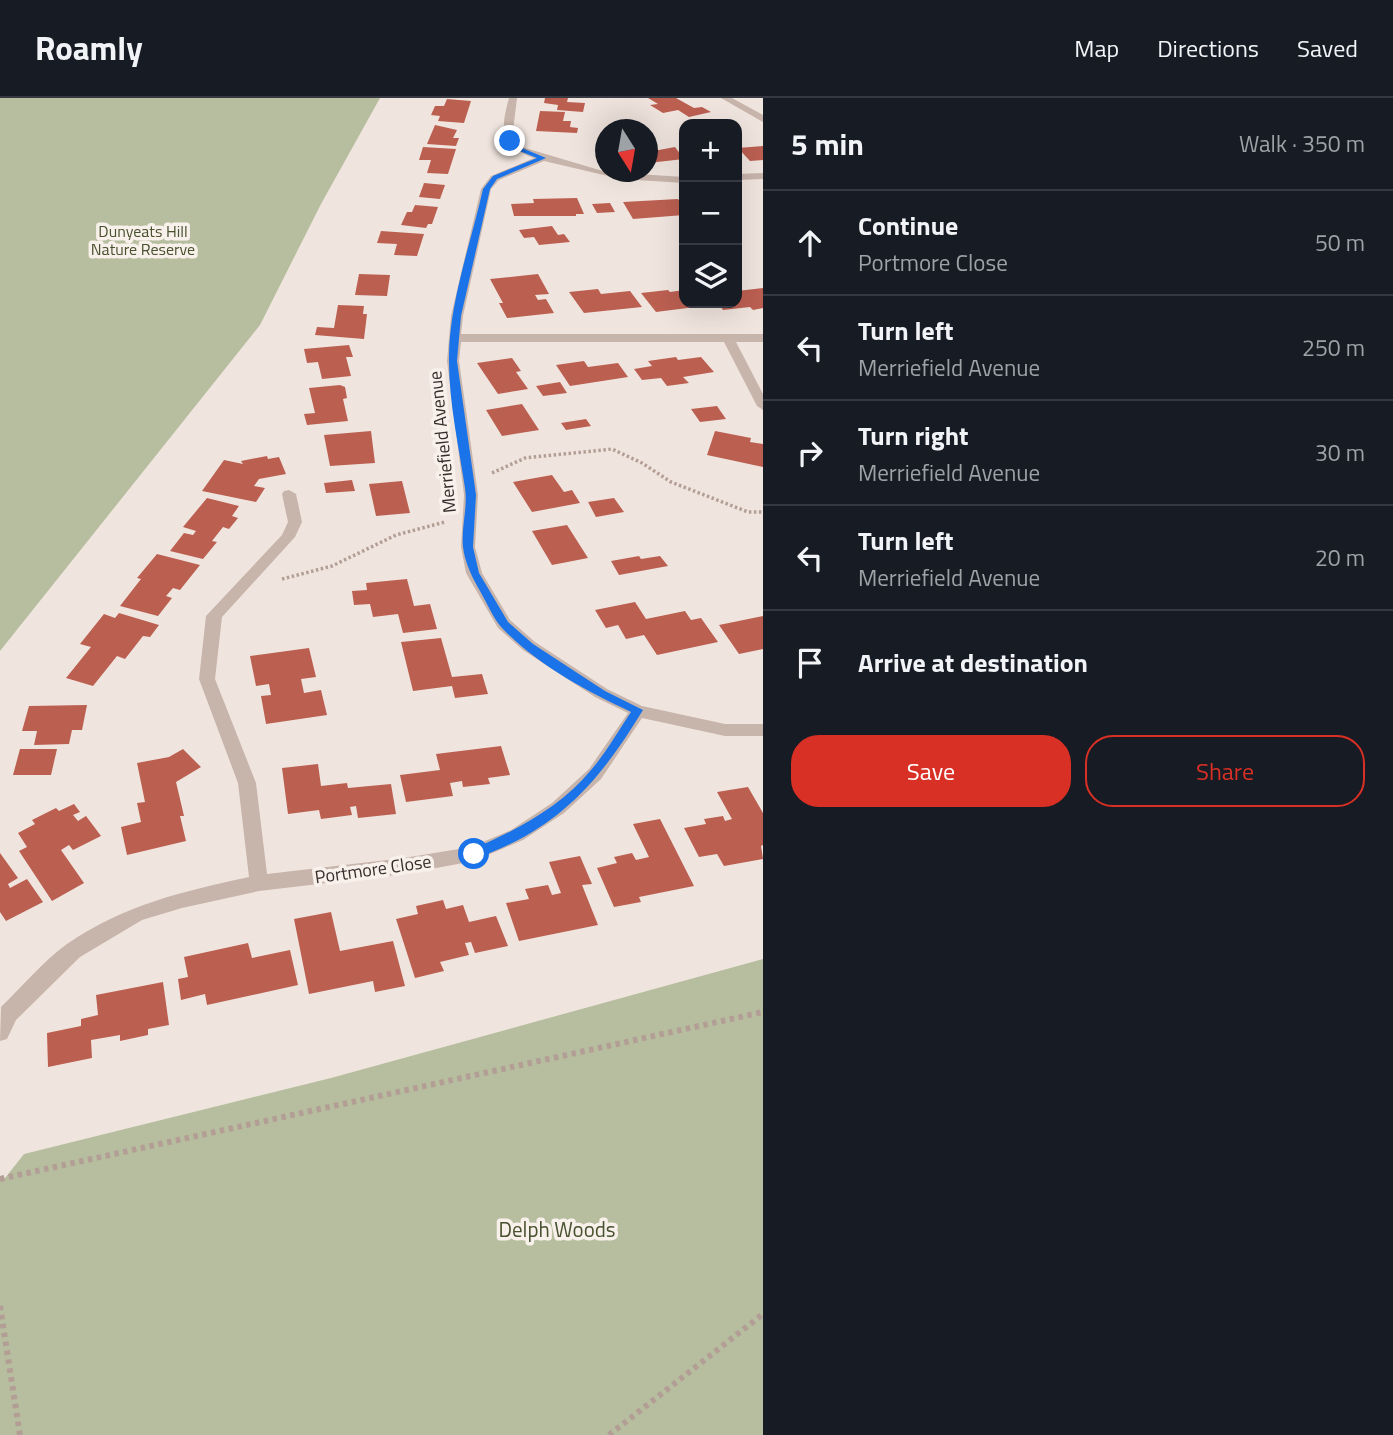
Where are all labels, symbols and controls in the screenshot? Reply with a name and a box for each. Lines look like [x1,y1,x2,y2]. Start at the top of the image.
text: Roamly [35,23,143,73]
text: Map [1074,30,1119,66]
text: Directions [1157,30,1259,66]
text: Saved [1297,30,1358,66]
north arrow [595,119,658,182]
map controls [679,119,742,308]
button: + [679,119,742,182]
text: 5 min [791,121,864,167]
route end [494,125,525,156]
text: Walk · 350 m [1239,126,1365,161]
button: − [679,182,742,245]
text: Continue [858,206,958,245]
park label: Dunyeats Hill Nature Reserve [91,219,195,261]
icon: ahead [791,224,829,262]
text: 50 m [1315,225,1365,260]
button: layers [679,245,742,308]
text: Portmore Close [858,245,1008,280]
text: Turn left [858,311,953,350]
icon: left [791,329,829,367]
text: 250 m [1302,330,1365,365]
text: Merriefield Avenue [858,350,1040,385]
street label: Merriefield Avenue [421,370,463,514]
text: Turn right [858,416,969,455]
icon: right [791,434,829,472]
text: 30 m [1315,435,1365,470]
text: Merriefield Avenue [858,455,1040,490]
text: Turn left [858,521,953,560]
icon: left [791,539,829,577]
text: 20 m [1315,540,1365,575]
text: Merriefield Avenue [858,560,1040,595]
text: Arrive at destination [858,643,1088,682]
icon: arrive [791,644,829,682]
button: Save [791,735,1071,807]
button: Share [1085,735,1365,807]
route start [458,838,489,869]
street label: Portmore Close [313,847,433,891]
park label: Delph Woods [498,1213,616,1245]

